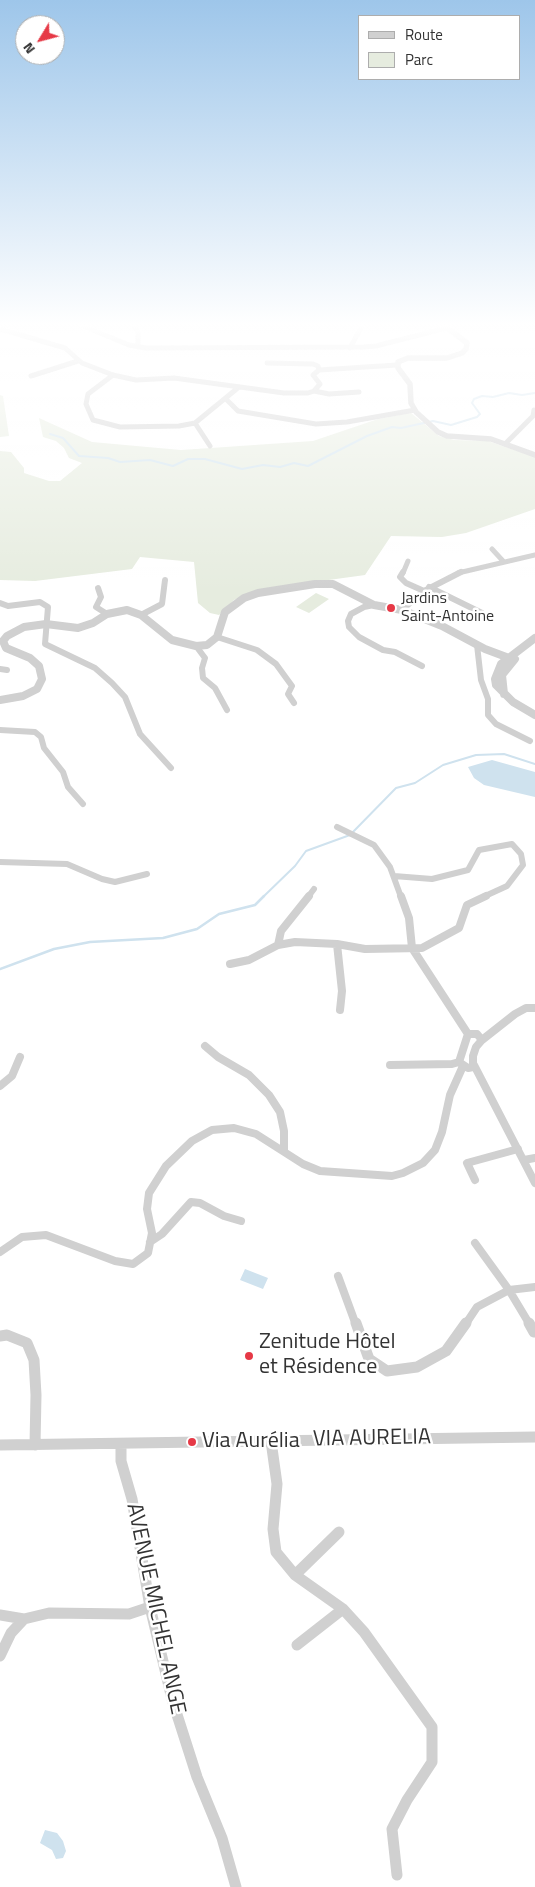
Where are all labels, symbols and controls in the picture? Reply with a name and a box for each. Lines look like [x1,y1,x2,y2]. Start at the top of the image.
north arrow [15,15,65,65]
legend [358,15,520,80]
text: Route [405,23,443,46]
text: N [17,39,40,59]
text: Parc [405,48,433,71]
place label: Jardins Saint-Antoine [401,589,494,627]
marker: Jardins Saint-Antoine [385,602,397,614]
place label: Zenitude Hôtel et Résidence [259,1330,395,1382]
marker: Zenitude Hôtel et Résidence [243,1350,255,1362]
street label: VIA AURELIA [313,1425,431,1453]
place label: Via Aurélia [202,1429,300,1455]
marker: Via Aurélia [186,1436,198,1448]
street label: AVENUE MICHEL ANGE [120,1501,190,1717]

